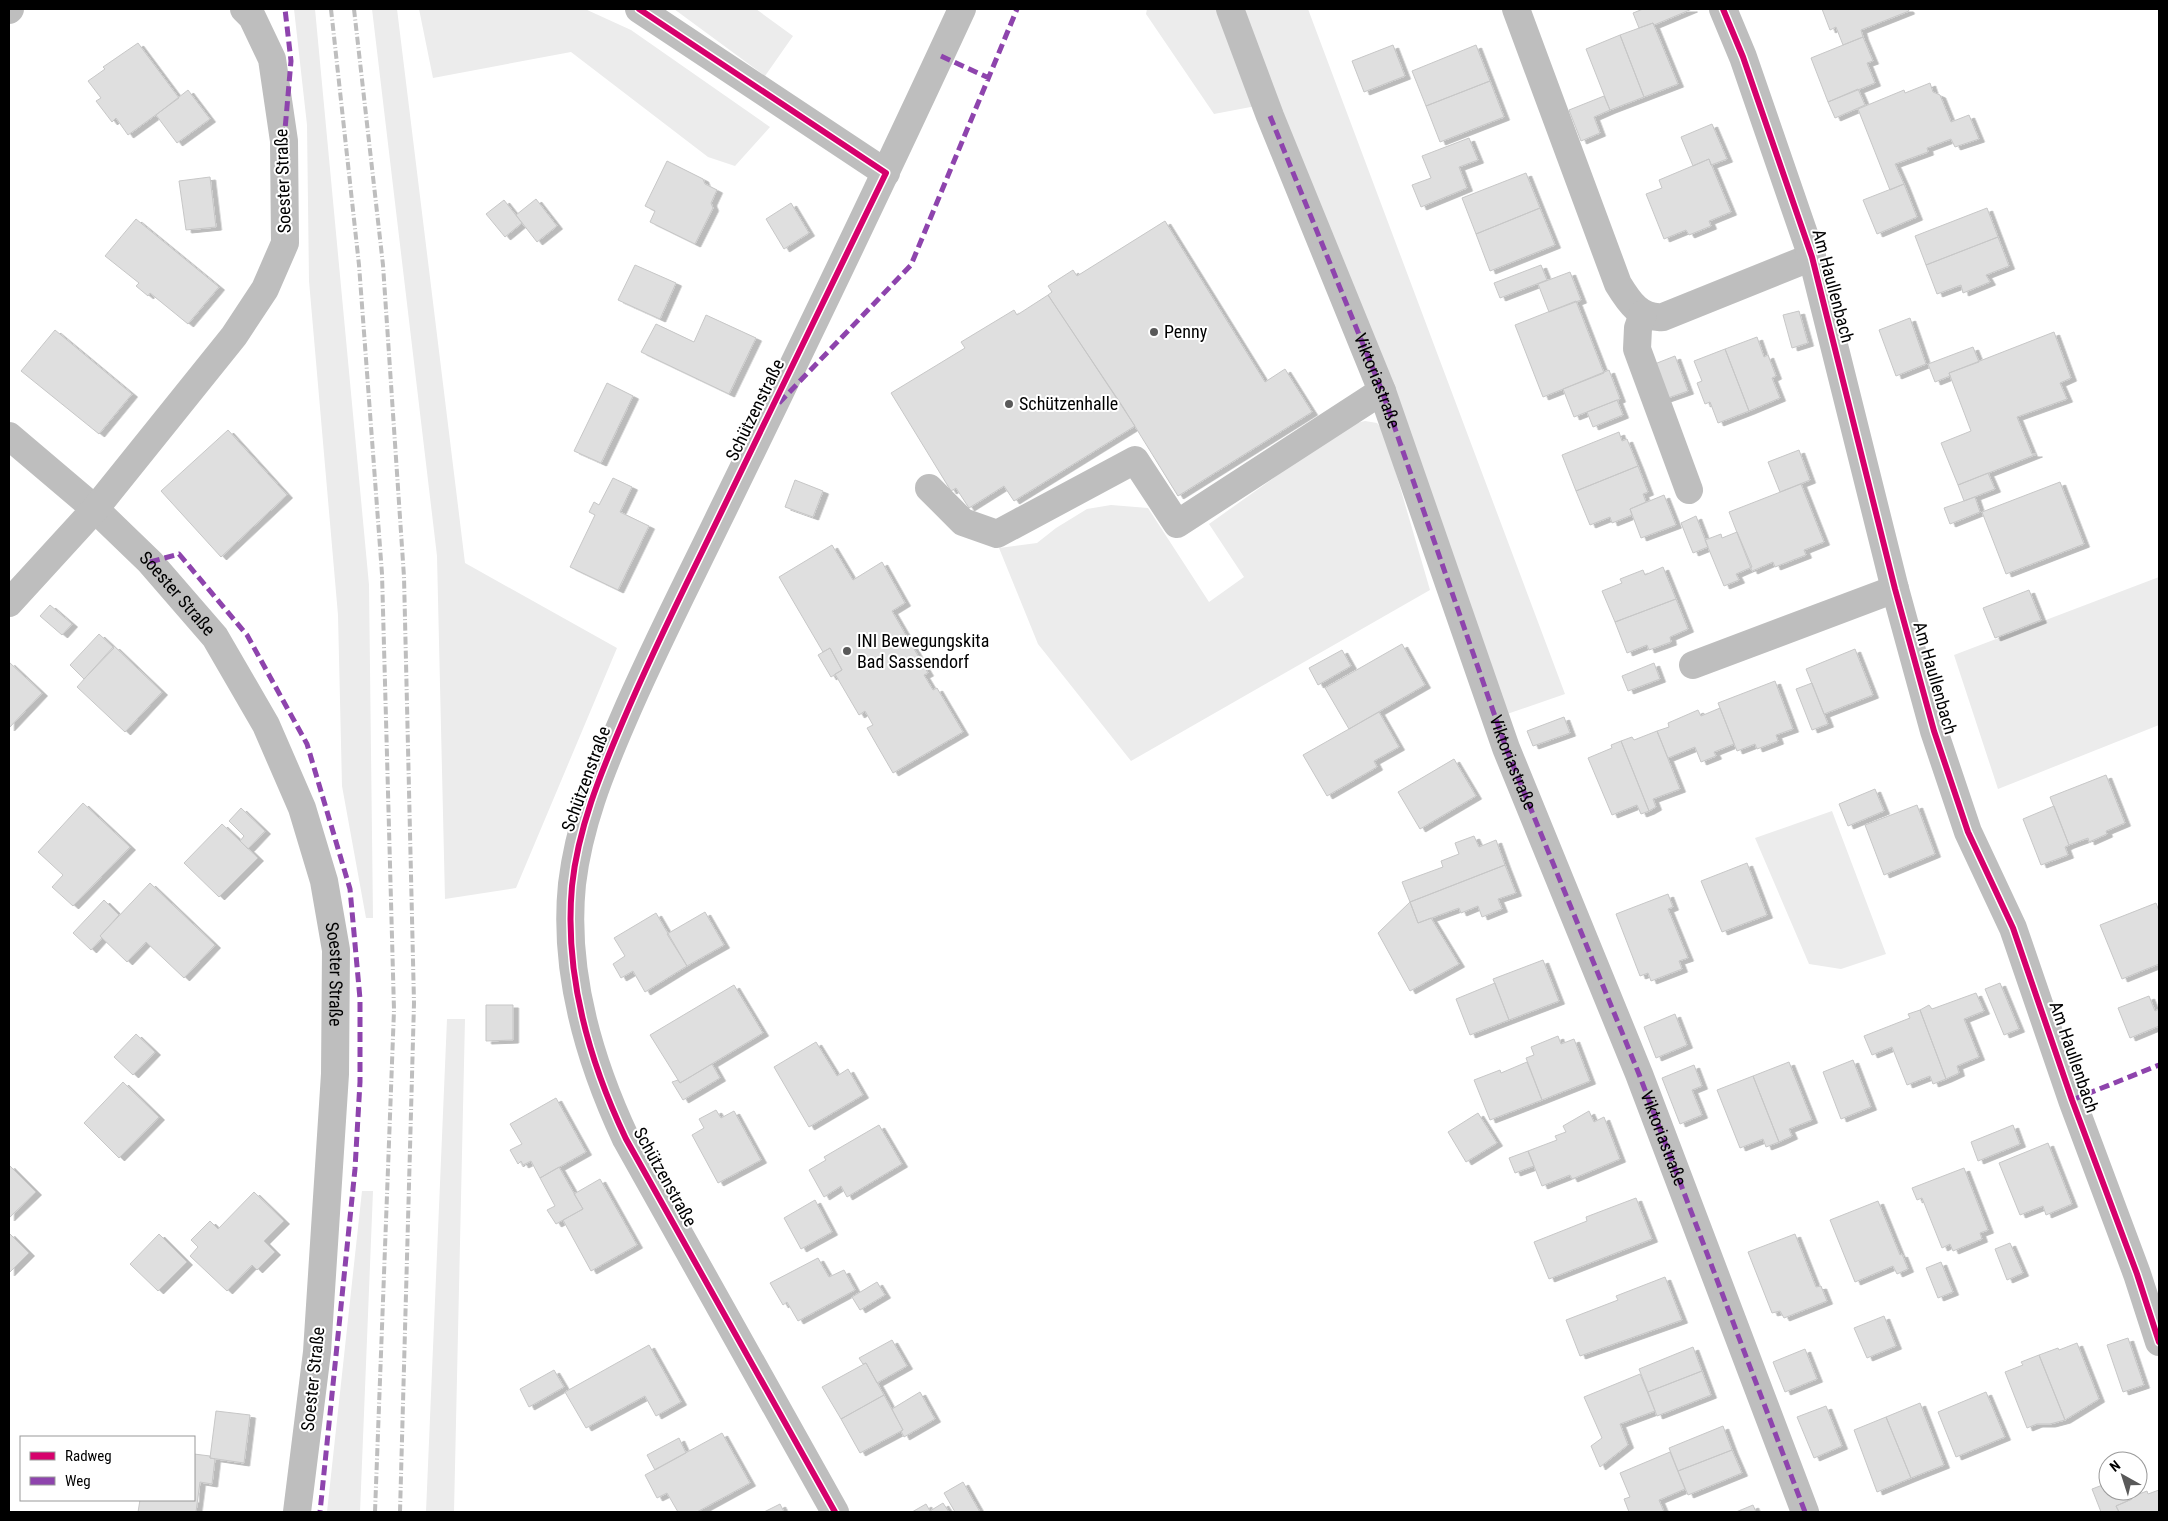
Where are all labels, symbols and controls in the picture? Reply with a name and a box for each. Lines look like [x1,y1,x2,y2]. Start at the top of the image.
street label: Soester Straße [270,128,295,234]
street label: Am Haullenbach [1808,227,1859,345]
place label: Penny [1164,321,1208,342]
marker: Penny [1148,326,1160,338]
street label: Viktoriastraße [1350,330,1405,431]
street label: Schützenstraße [721,356,788,464]
place label: Schützenhalle [1019,393,1118,414]
marker: Schützenhalle [1003,398,1015,410]
street label: Soester Straße [135,547,220,640]
street label: Am Haullenbach [1909,619,1962,737]
place label: INI Bewegungskita Bad Sassendorf [857,630,989,672]
marker: INI Bewegungskita Bad Sassendorf [841,645,853,657]
street label: Viktoriastraße [1485,712,1541,813]
street label: Schützenstraße [557,723,614,834]
street label: Soester Straße [321,920,347,1027]
street label: Am Haullenbach [2046,998,2103,1115]
street label: Viktoriastraße [1636,1088,1691,1189]
street label: Schützenstraße [629,1123,701,1230]
street label: Soester Straße [297,1326,328,1432]
legend [20,1436,195,1501]
text: Radweg [65,1447,112,1465]
north arrow [2098,1451,2148,1501]
text: N [2106,1457,2123,1475]
text: Weg [65,1472,91,1490]

